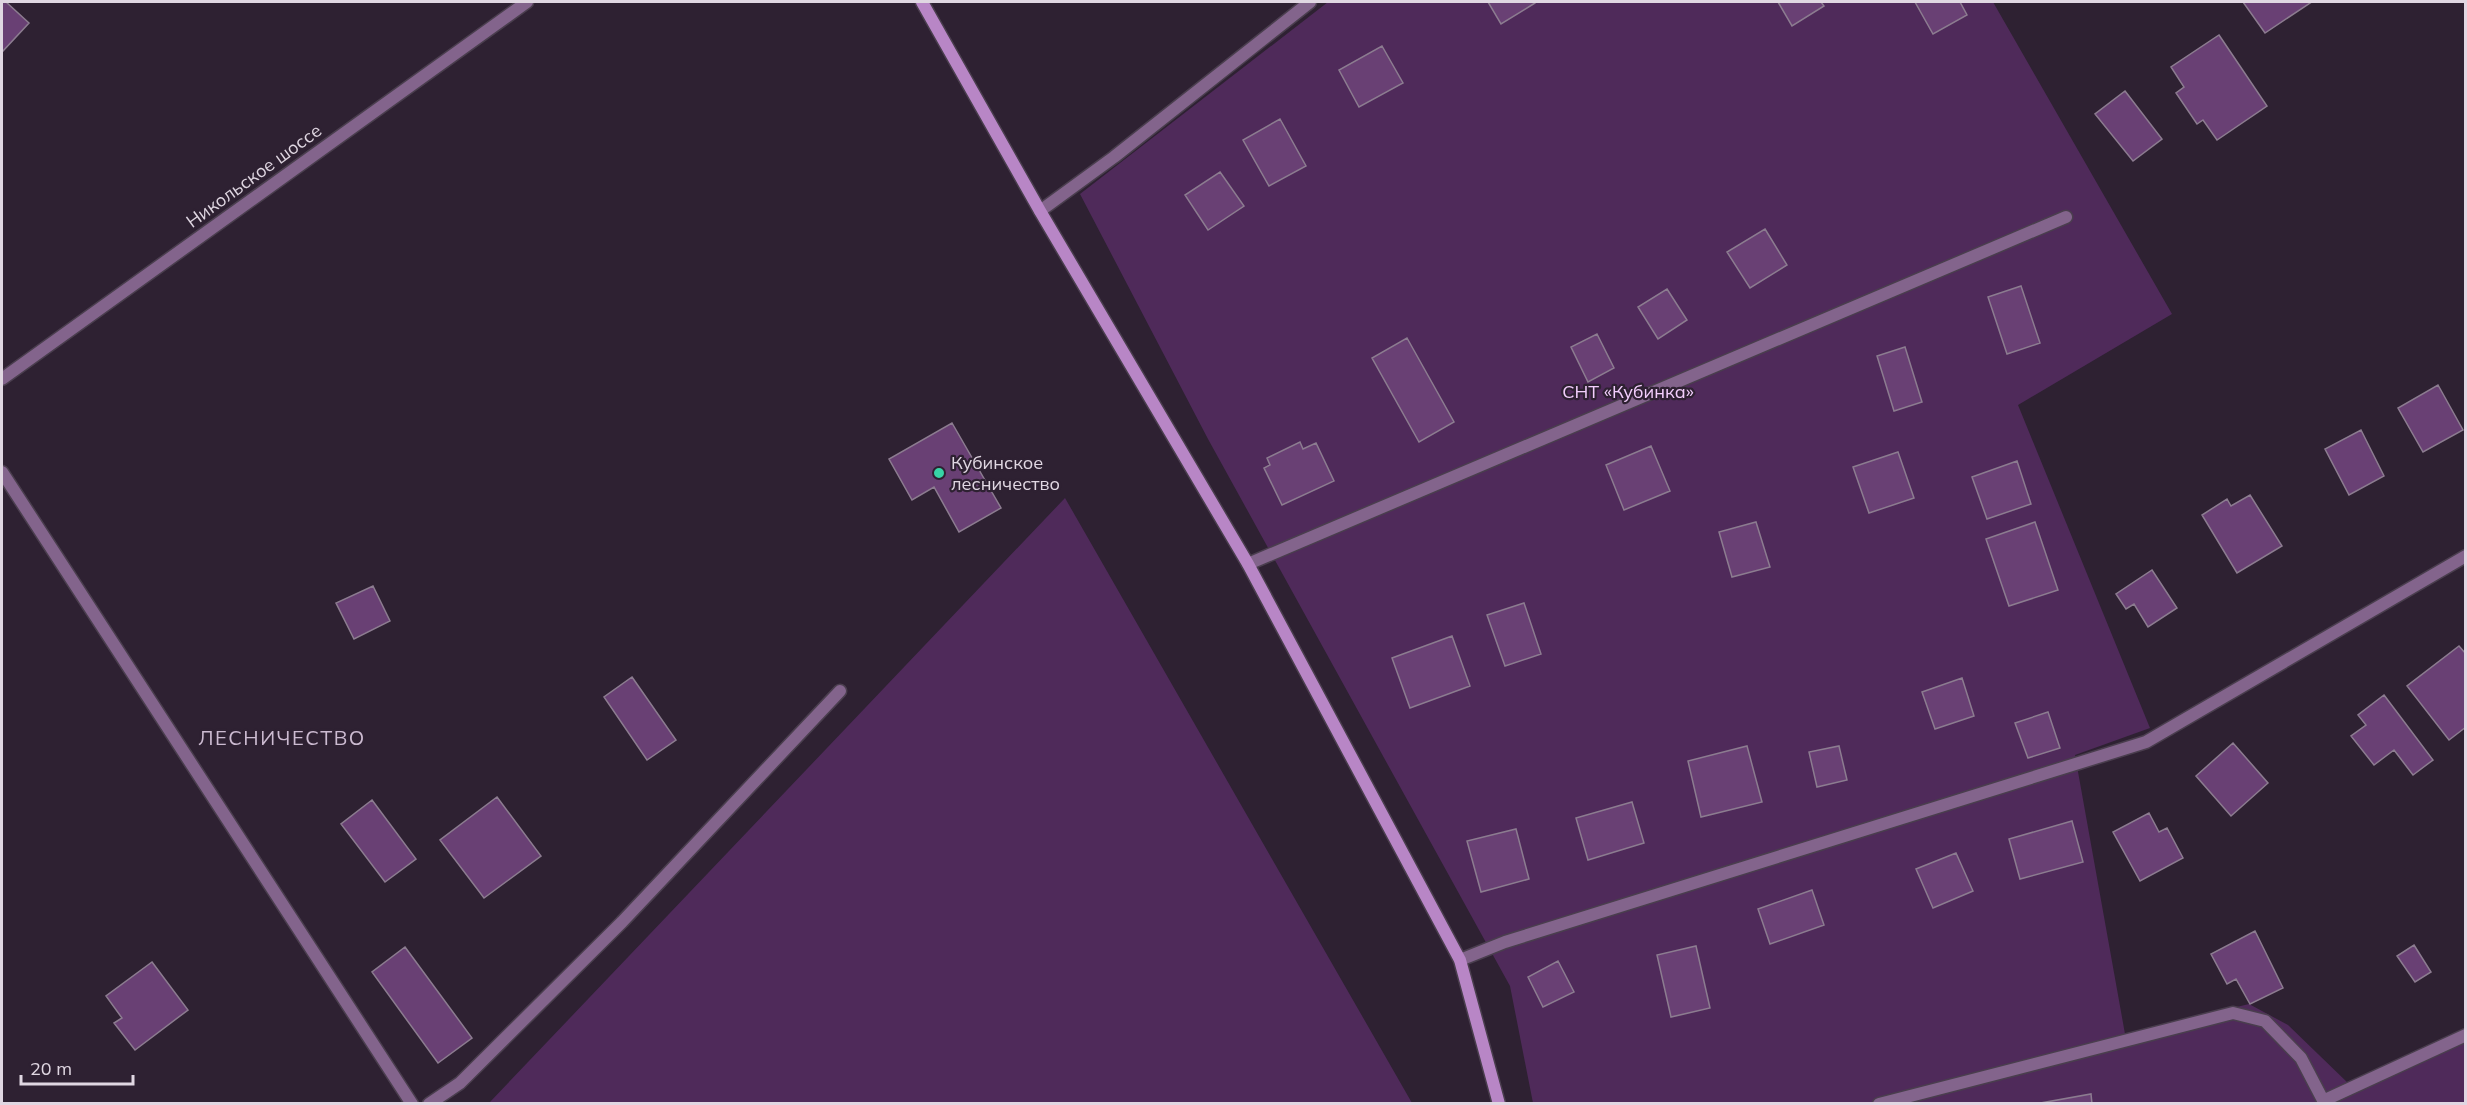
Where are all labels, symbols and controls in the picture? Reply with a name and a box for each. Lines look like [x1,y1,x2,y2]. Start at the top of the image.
street label: Никольское шоссе [181,119,326,233]
park label: СНТ «Кубинка» [1562,380,1694,403]
place label: Кубинское лесничество [951,451,1060,495]
marker: Кубинское лесничество [932,466,946,480]
district label: ЛЕСНИЧЕСТВО [198,725,366,750]
scale bar [21,1048,134,1086]
text: 20 m [30,1057,72,1080]

